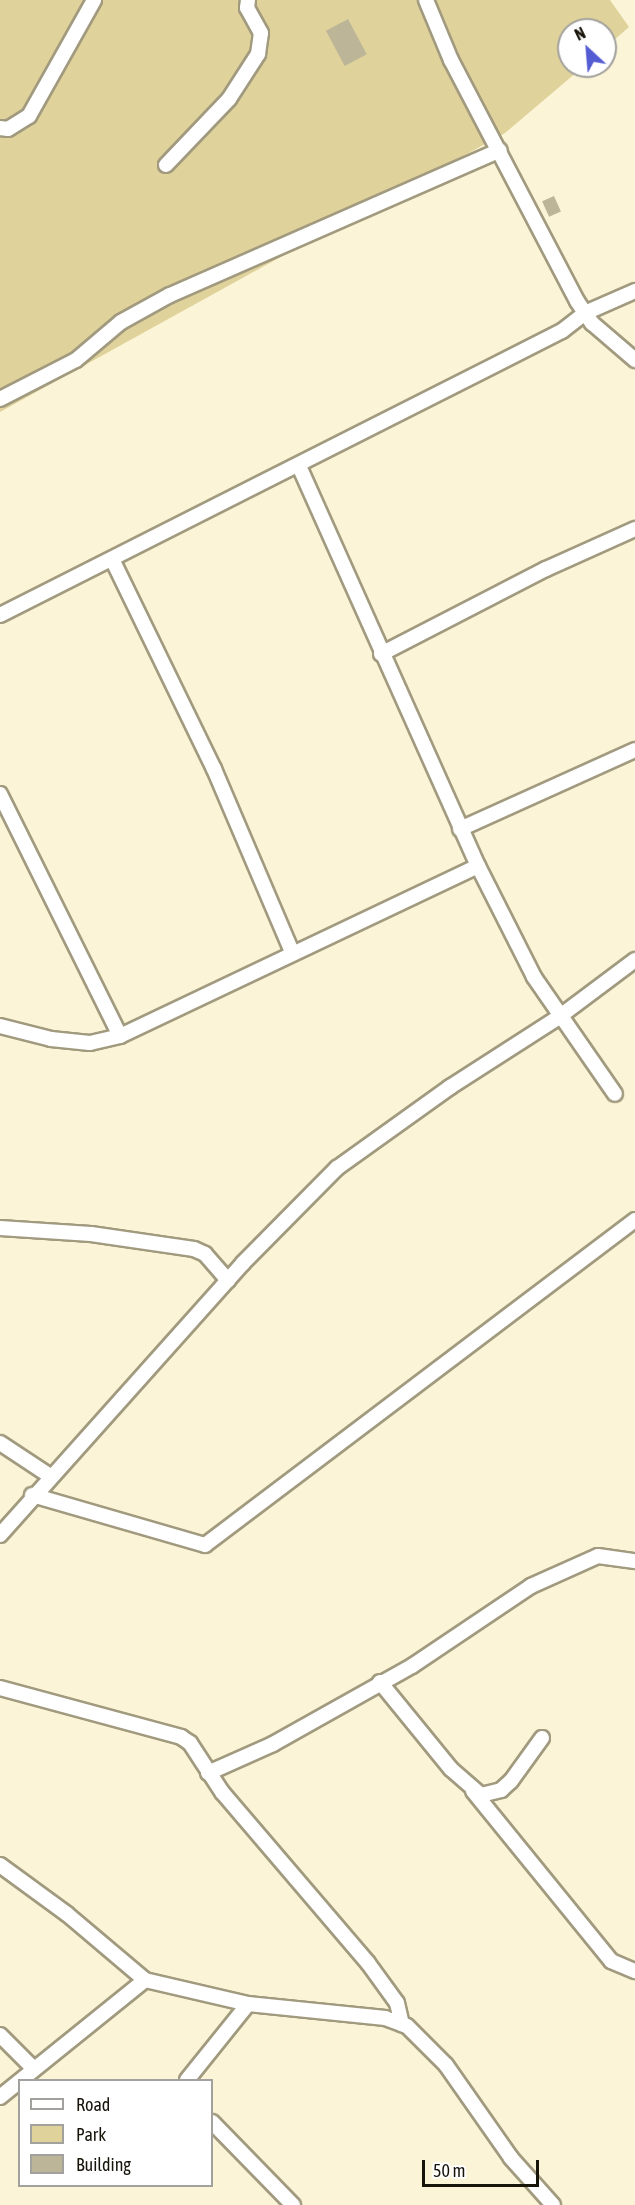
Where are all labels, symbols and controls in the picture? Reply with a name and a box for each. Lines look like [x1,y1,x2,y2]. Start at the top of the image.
north arrow [557,18,617,78]
text: N [572,23,588,44]
legend [18,2079,213,2187]
text: Road [76,2094,110,2115]
text: Park [76,2124,106,2145]
scale bar [425,2148,542,2186]
text: Building [76,2154,131,2175]
text: 50 m [433,2160,465,2181]

